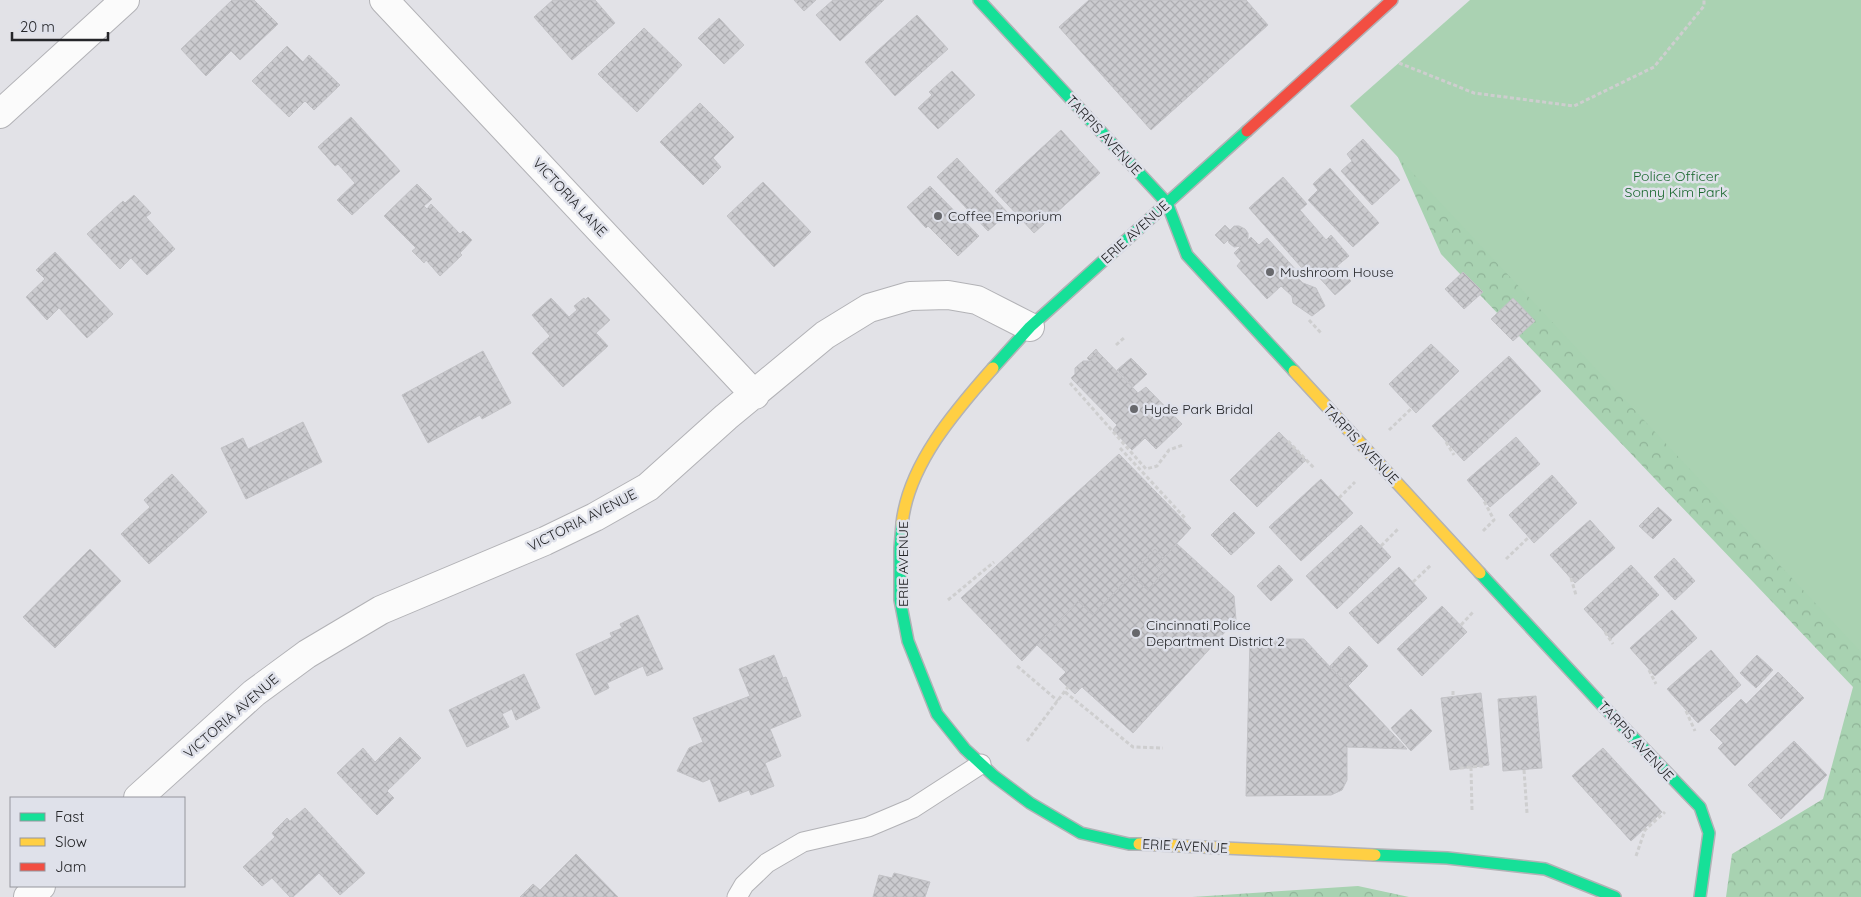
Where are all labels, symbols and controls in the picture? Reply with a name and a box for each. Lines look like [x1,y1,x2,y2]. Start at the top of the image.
scale bar [12,10,109,42]
text: 20 m [20,17,55,36]
street label: TARPIS AVENUE [1062,91,1146,179]
street label: VICTORIA LANE [529,154,611,240]
park label: Police Officer Sonny Kim Park [1625,167,1727,201]
street label: ERIE AVENUE [1097,197,1173,267]
place label: Coffee Emporium [948,207,1062,225]
marker: Coffee Emporium [932,210,944,222]
place label: Mushroom House [1280,263,1394,281]
marker: Mushroom House [1264,266,1276,278]
place label: Hyde Park Bridal [1144,400,1253,418]
street label: TARPIS AVENUE [1319,400,1403,488]
marker: Hyde Park Bridal [1128,403,1140,415]
street label: VICTORIA AVENUE [525,485,639,555]
street label: ERIE AVENUE [894,521,912,607]
place label: Cincinnati Police Department District 2 [1146,616,1285,650]
marker: Cincinnati Police Department District 2 [1130,627,1142,639]
street label: VICTORIA AVENUE [180,670,282,762]
street label: TARPIS AVENUE [1594,697,1678,785]
legend [10,797,185,887]
text: Fast [55,807,84,826]
text: Slow [55,832,87,851]
street label: ERIE AVENUE [1142,835,1228,857]
text: Jam [55,857,86,876]

